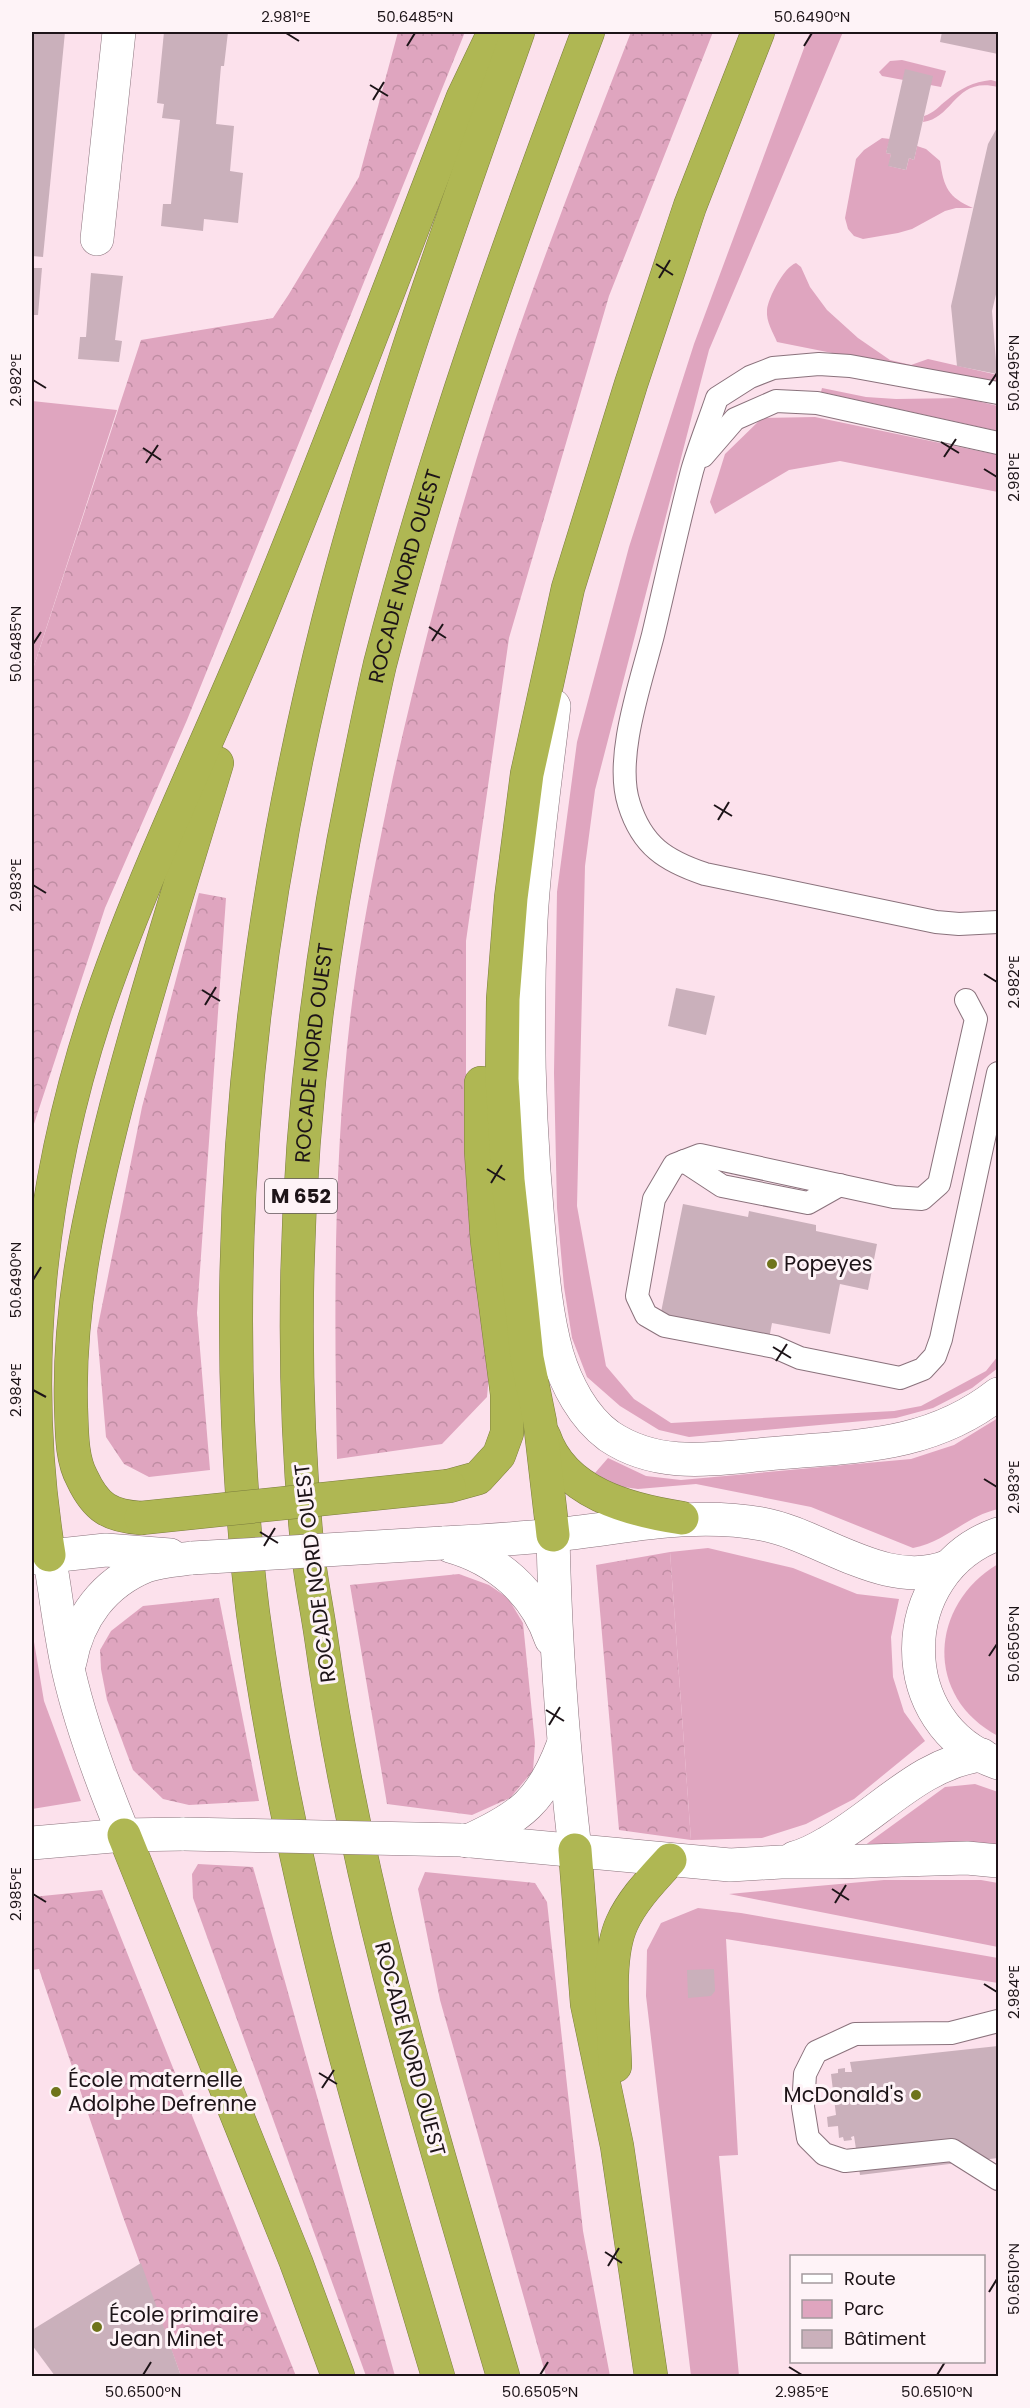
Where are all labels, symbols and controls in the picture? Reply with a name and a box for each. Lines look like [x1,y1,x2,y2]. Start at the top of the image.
text: 2.981°E [261,6,311,27]
text: 50.6485°N [377,6,453,27]
text: 50.6490°N [774,6,850,27]
text: 50.6495°N [1003,335,1024,411]
text: 2.982°E [5,353,26,407]
text: 2.981°E [1003,452,1024,502]
street label: ROCADE NORD OUEST [361,466,448,686]
text: 50.6485°N [5,606,26,682]
text: 2.983°E [5,858,26,912]
street label: ROCADE NORD OUEST [287,941,340,1164]
text: 2.982°E [1003,955,1024,1009]
road number: M 652 [265,1179,337,1213]
text: 50.6490°N [5,1242,26,1318]
place label: Popeyes [784,1249,873,1278]
marker: Popeyes [765,1257,779,1271]
text: 2.984°E [5,1363,26,1417]
text: 2.983°E [1003,1460,1024,1514]
street label: ROCADE NORD OUEST [287,1462,342,1684]
text: 50.6505°N [1003,1606,1024,1682]
text: 2.985°E [5,1867,26,1921]
street label: ROCADE NORD OUEST [368,1939,453,2159]
text: 2.984°E [1003,1965,1024,2019]
place label: École maternelle Adolphe Defrenne [68,2065,257,2118]
place label: McDonald's [784,2080,904,2109]
marker: École maternelle Adolphe Defrenne [49,2085,63,2099]
marker: McDonald's [909,2088,923,2102]
text: 50.6510°N [1003,2243,1024,2315]
legend [790,2255,985,2363]
text: Route [844,2266,896,2291]
text: Parc [844,2296,884,2321]
place label: École primaire Jean Minet [109,2300,259,2353]
marker: École primaire Jean Minet [90,2320,104,2334]
text: Bâtiment [844,2326,926,2351]
text: 50.6500°N [105,2381,181,2402]
text: 50.6505°N [502,2381,578,2402]
text: 2.985°E [775,2381,829,2402]
text: 50.6510°N [901,2381,973,2402]

